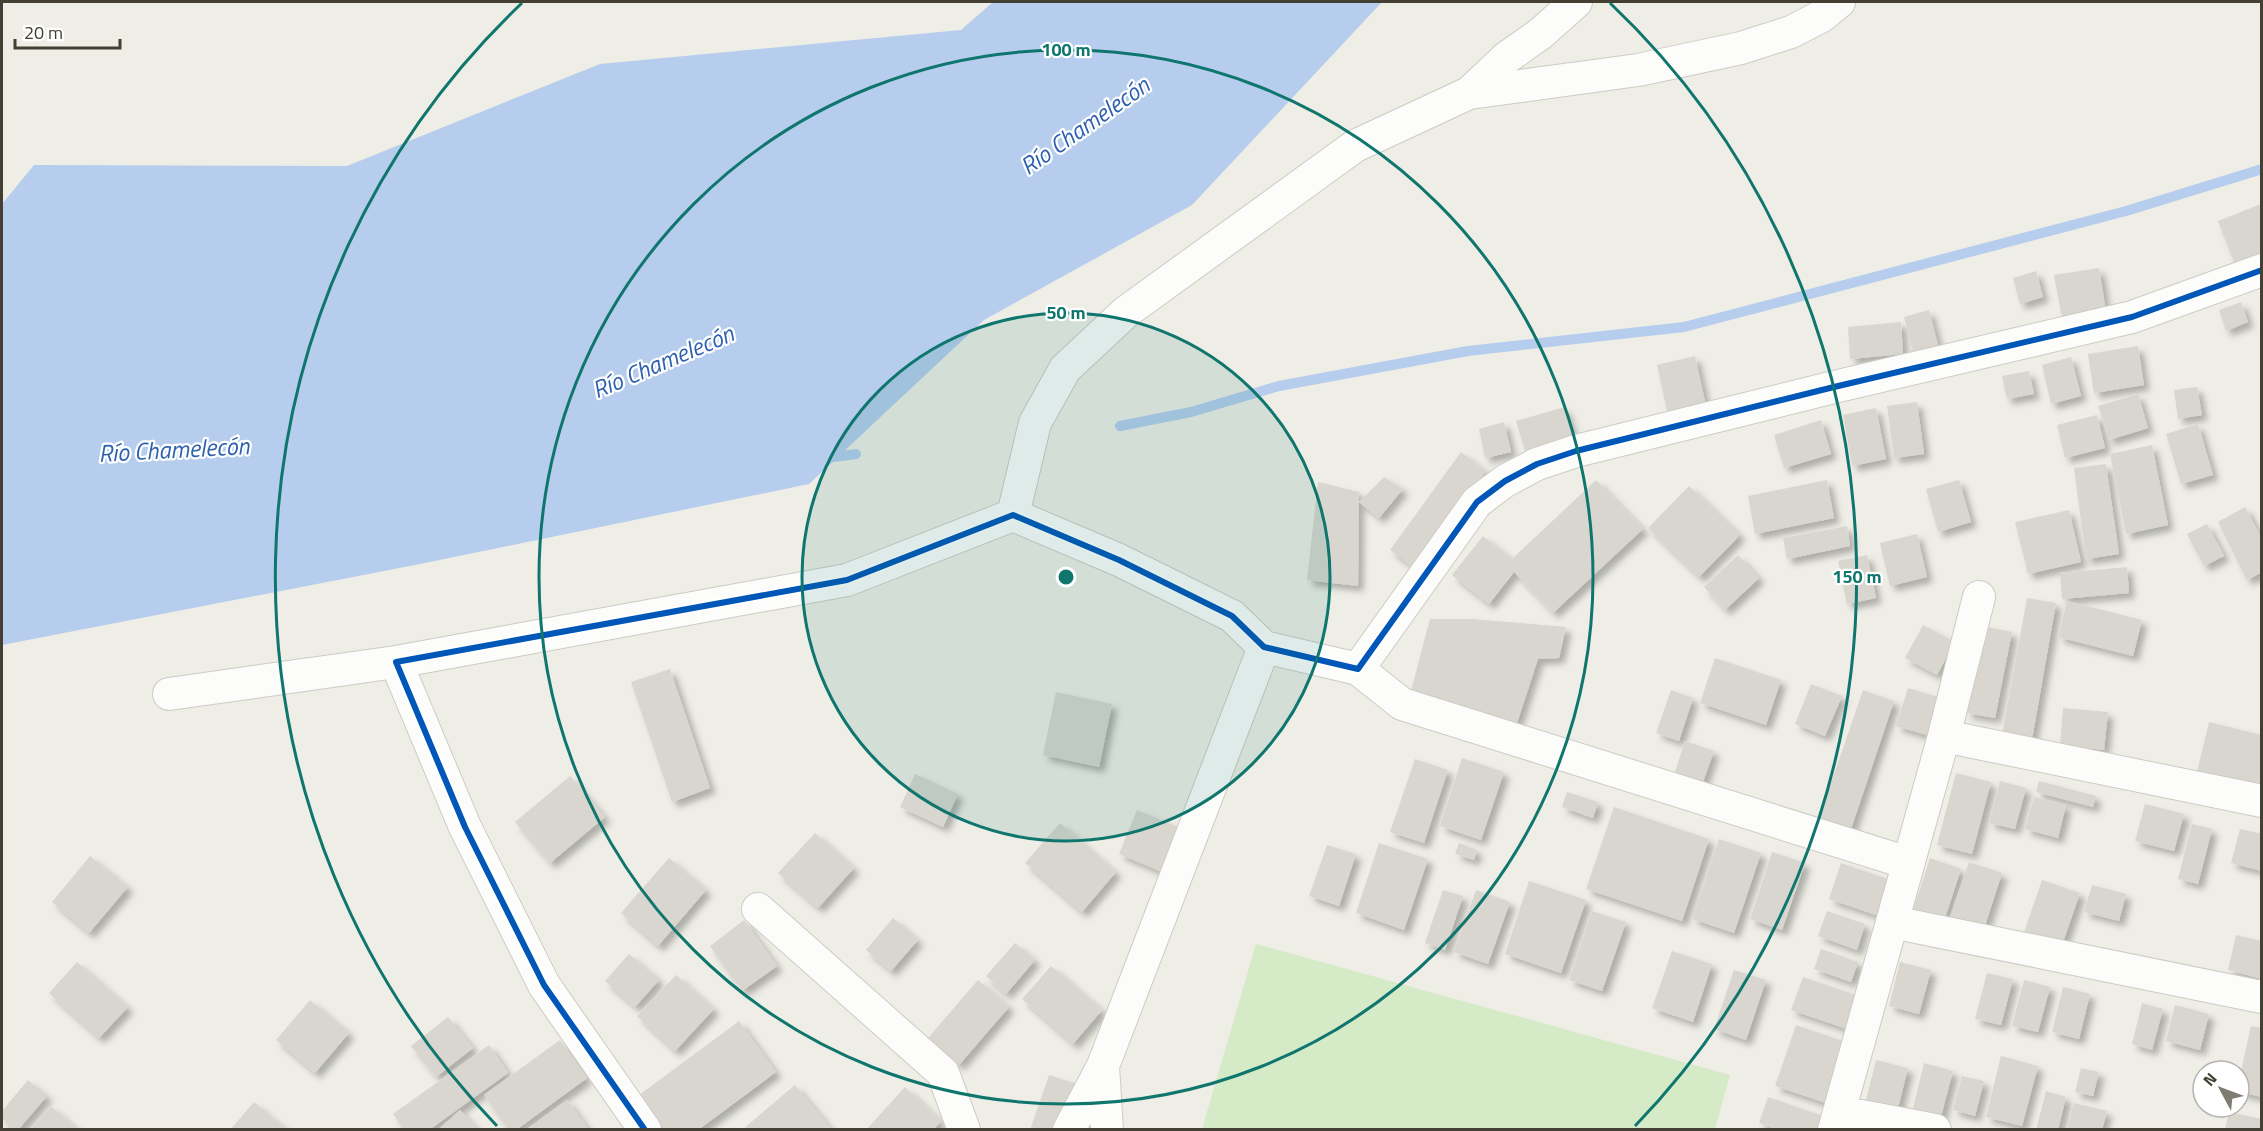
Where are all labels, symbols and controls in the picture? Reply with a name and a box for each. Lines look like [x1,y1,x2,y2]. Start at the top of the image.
scale bar [15,12,120,50]
text: 20 m [24,19,63,46]
text: 100 m [1041,36,1091,63]
water label: Río Chamelecón [1012,67,1157,183]
text: 50 m [1046,299,1086,326]
water label: Río Chamelecón [586,315,740,407]
water label: Río Chamelecón [98,427,251,471]
text: 150 m [1832,563,1882,590]
centre of rings [1056,567,1076,587]
north arrow [2191,1059,2251,1119]
text: N [2197,1067,2222,1091]

